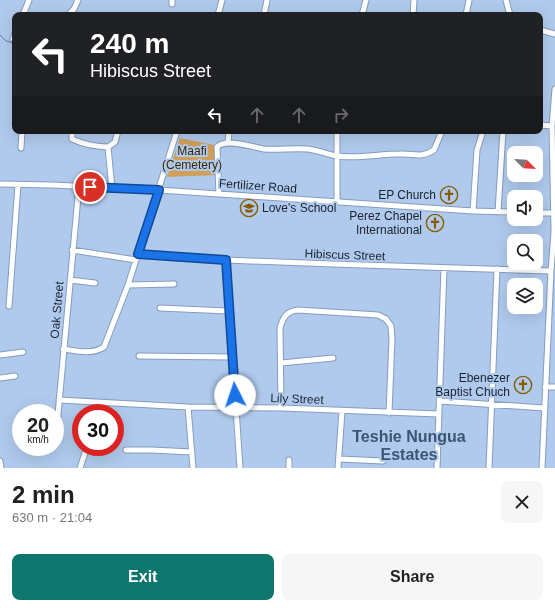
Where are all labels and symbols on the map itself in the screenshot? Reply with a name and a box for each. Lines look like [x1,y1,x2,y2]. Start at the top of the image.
park label: Maafi (Cemetery) [162,144,222,172]
north arrow [507,146,543,182]
pin [73,170,107,204]
street label: Fertilizer Road [219,176,297,196]
church icon: EP Church [439,185,459,205]
place label: EP Church [378,188,436,202]
school or university icon: Love's School [239,198,259,218]
place label: Love's School [262,201,336,215]
place label: Perez Chapel International [349,209,422,237]
church icon: Perez Chapel International [425,213,445,233]
street label: Hibiscus Street [304,247,386,263]
street label: Oak Street [48,280,67,339]
place label: Ebenezer Baptist Chuch [435,371,510,399]
position arrow [214,374,256,416]
church icon: Ebenezer Baptist Chuch [513,375,533,395]
street label: Lily Street [270,391,325,407]
speed limit sign: 30 [72,404,124,456]
district label: Teshie Nungua Estates [352,428,466,463]

